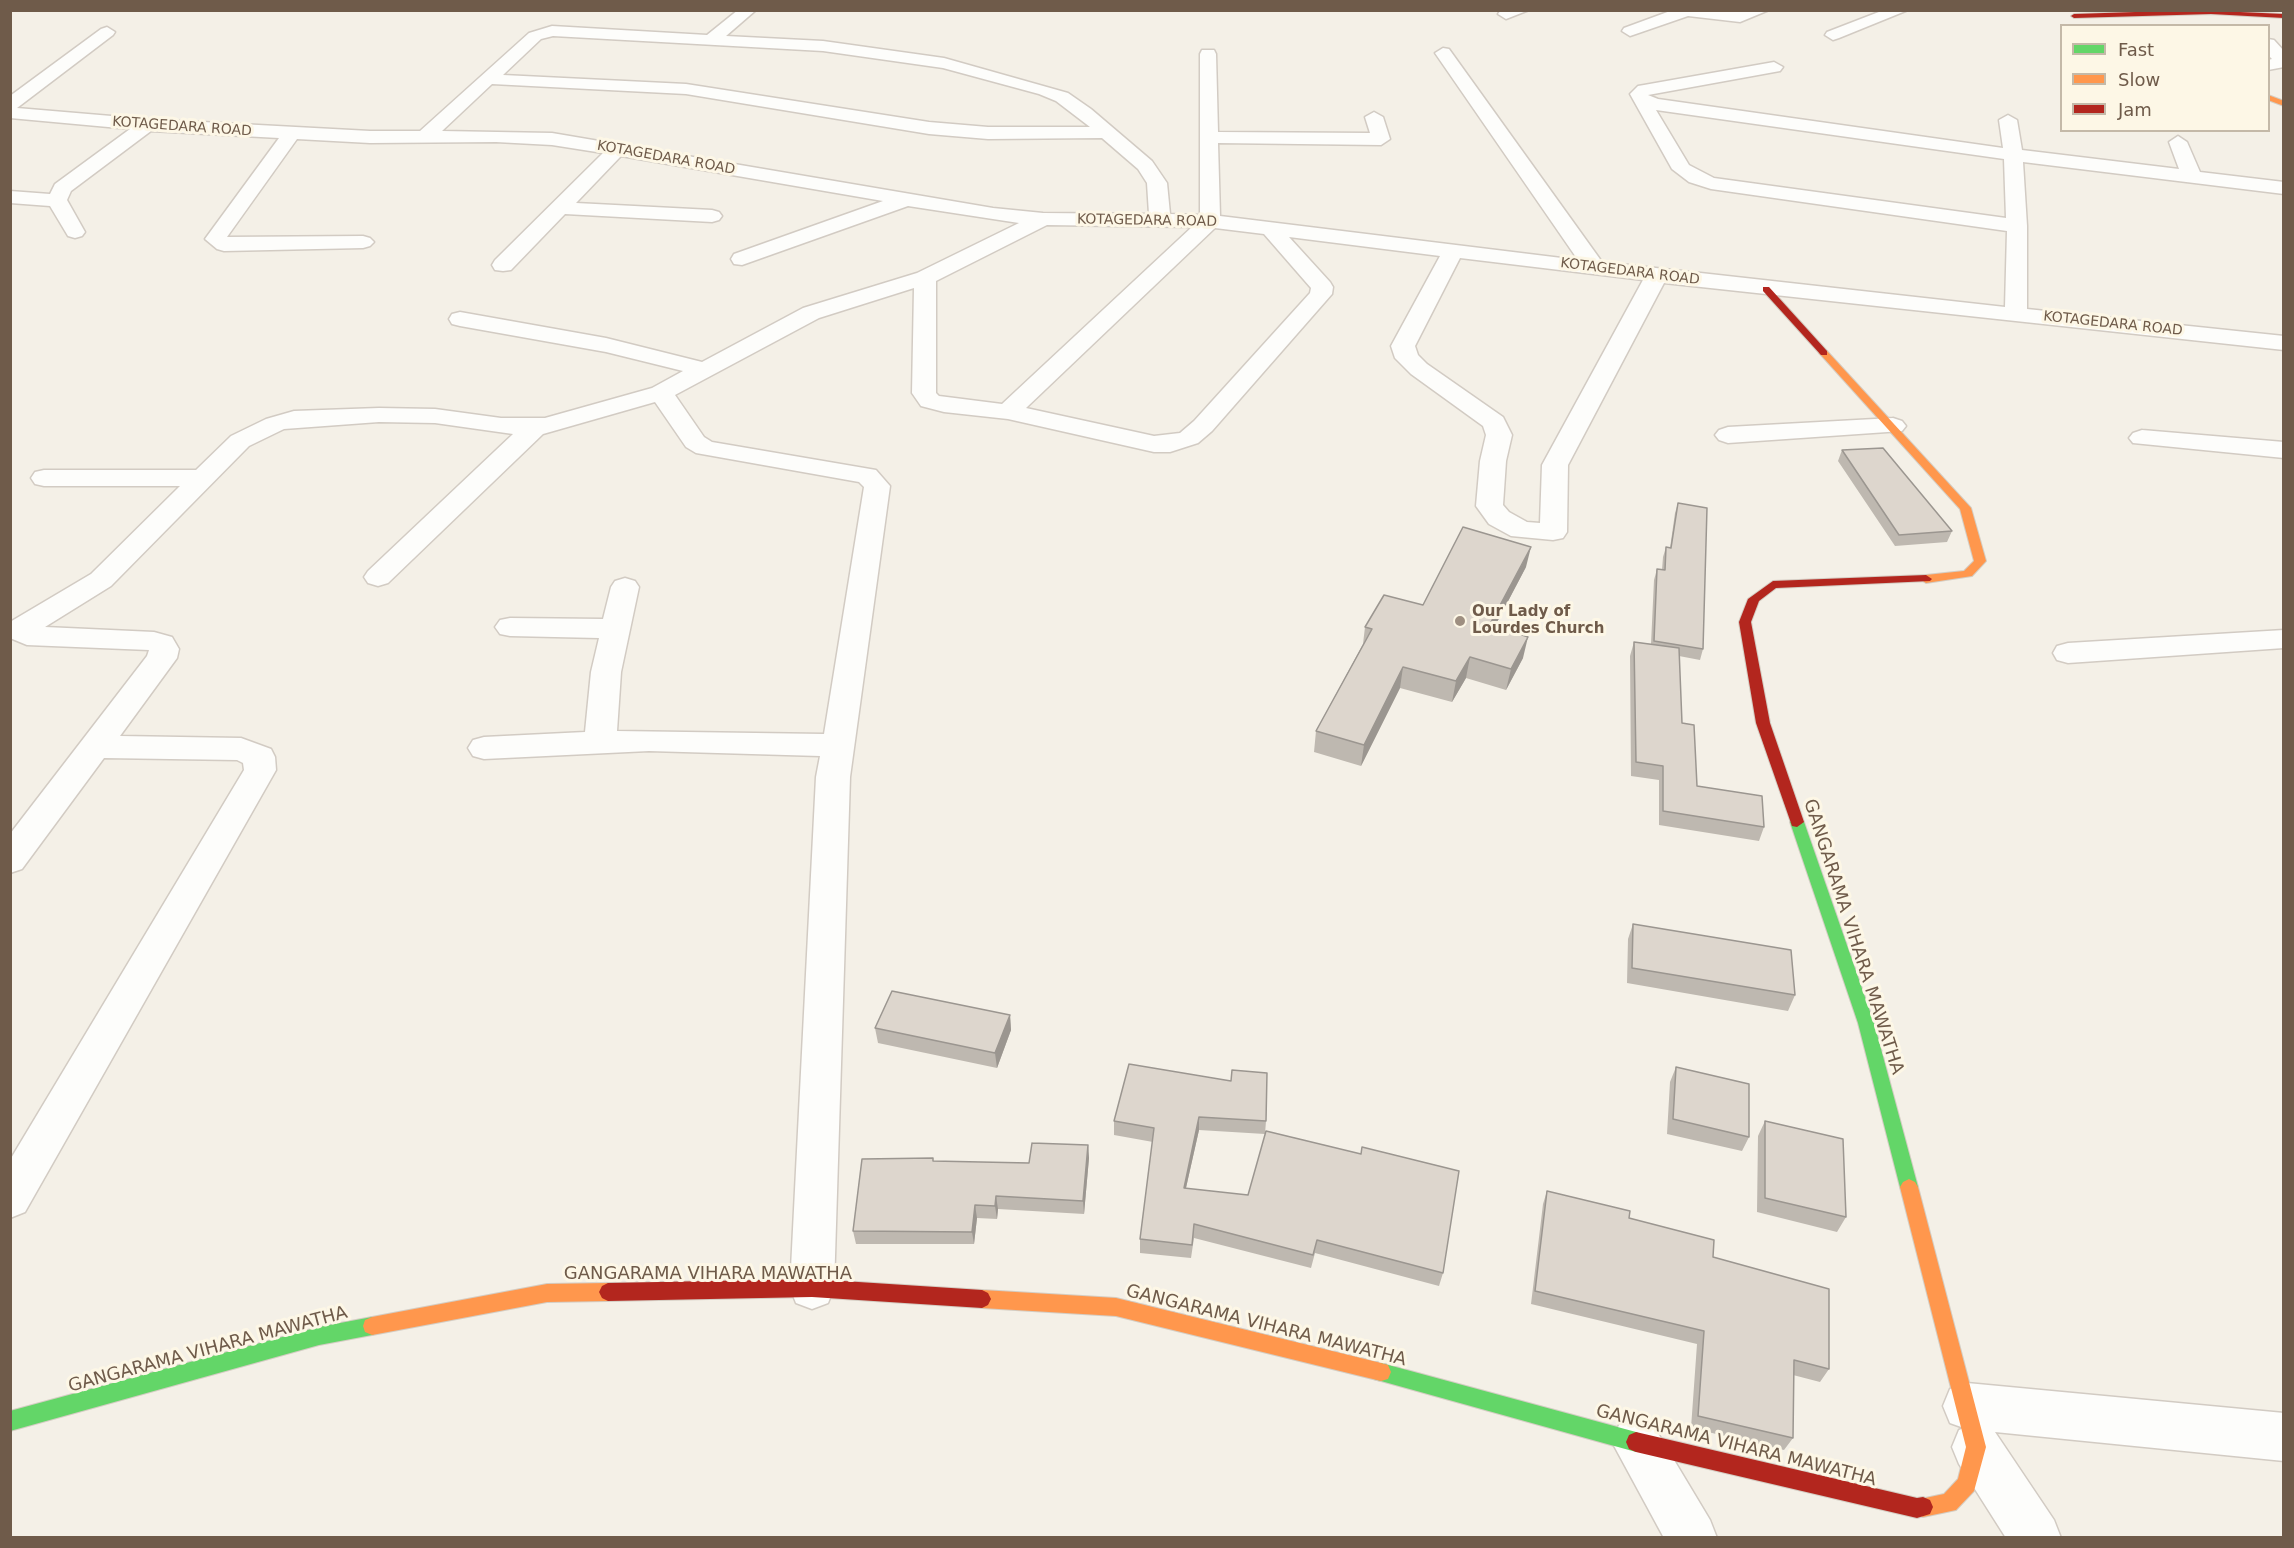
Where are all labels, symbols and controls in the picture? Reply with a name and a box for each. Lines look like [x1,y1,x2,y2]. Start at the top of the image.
legend [2060,24,2270,132]
text: Fast [2118,39,2154,60]
text: Slow [2118,69,2160,90]
text: Jam [2118,99,2152,120]
street label: KOTAGEDARA ROAD [112,114,252,140]
street label: KOTAGEDARA ROAD [596,138,736,178]
street label: KOTAGEDARA ROAD [1077,211,1217,231]
street label: KOTAGEDARA ROAD [1559,255,1701,289]
street label: KOTAGEDARA ROAD [2042,308,2184,340]
place label: Our Lady of Lourdes Church [1472,603,1604,638]
marker: Our Lady of Lourdes Church [1453,614,1467,628]
street label: GANGARAMA VIHARA MAWATHA [1798,797,1908,1077]
street label: GANGARAMA VIHARA MAWATHA [564,1263,852,1285]
street label: GANGARAMA VIHARA MAWATHA [1123,1281,1409,1371]
street label: GANGARAMA VIHARA MAWATHA [66,1302,350,1398]
street label: GANGARAMA VIHARA MAWATHA [1593,1401,1879,1491]

